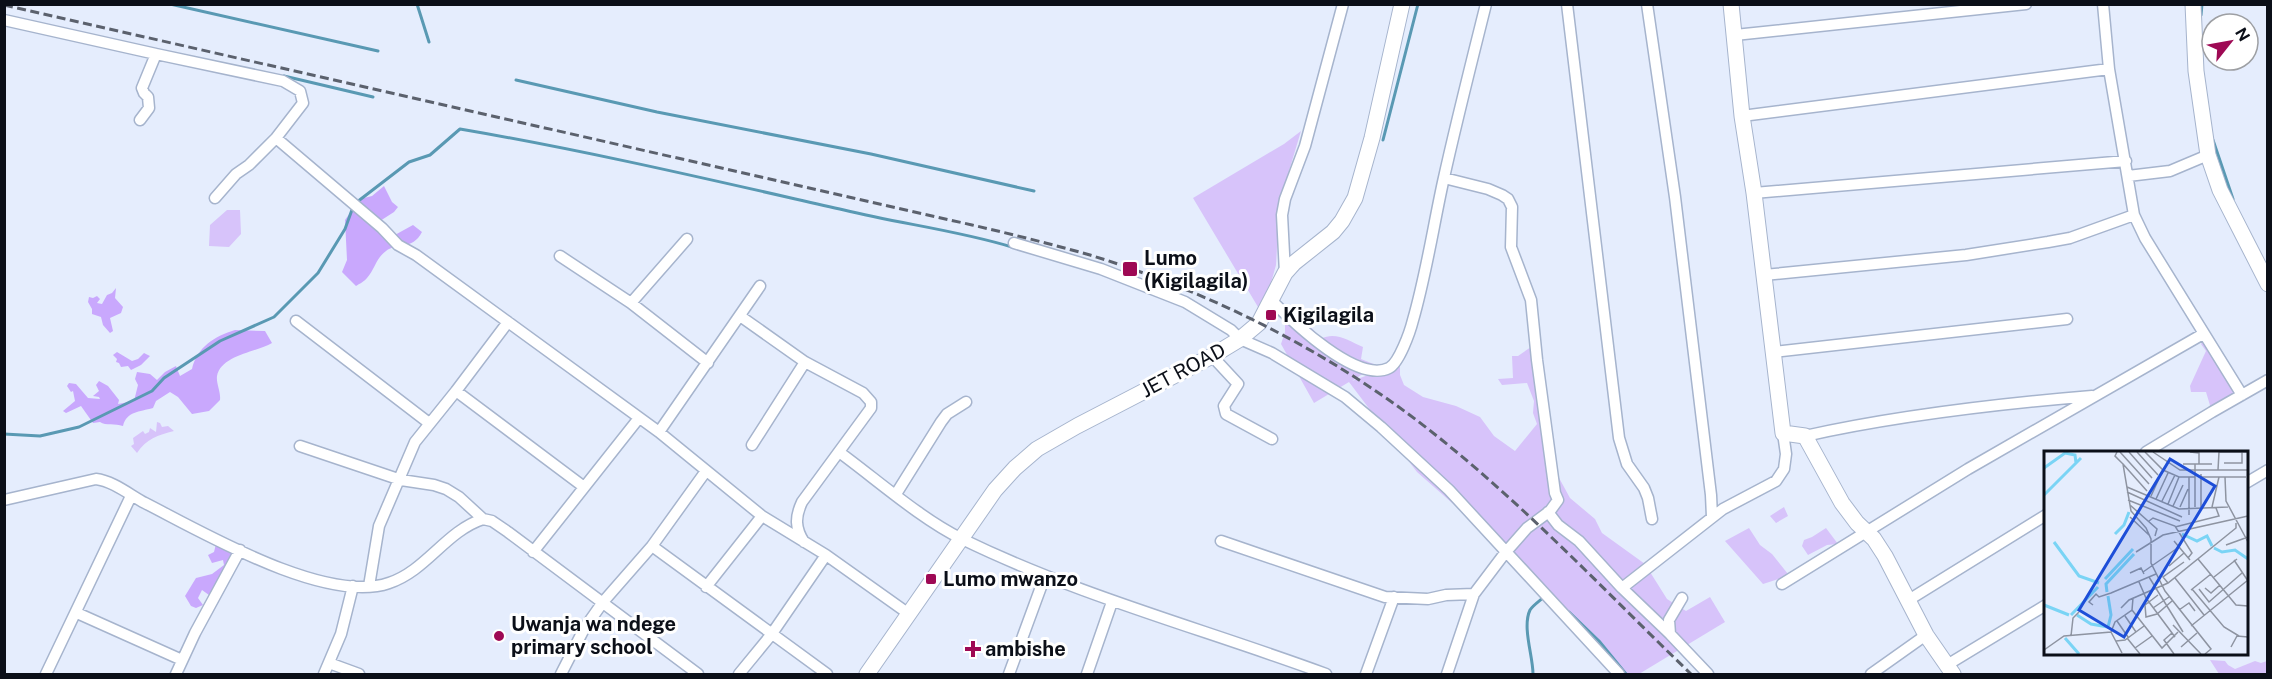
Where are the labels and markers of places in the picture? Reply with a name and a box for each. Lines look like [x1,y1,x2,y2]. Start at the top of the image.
place label: Lumo (Kigilagila) [1144,246,1249,293]
marker: Lumo (Kigilagila) [1121,260,1139,278]
place label: Kigilagila [1283,303,1374,327]
marker: Kigilagila [1264,308,1278,322]
place label: Lumo mwanzo [943,567,1078,591]
marker: Lumo mwanzo [924,572,938,586]
place label: Uwanja wa ndege primary school [511,612,676,659]
marker: Uwanja wa ndege primary school [492,629,506,643]
place label: ambishe [985,637,1066,661]
marker: ambishe [966,642,980,656]

